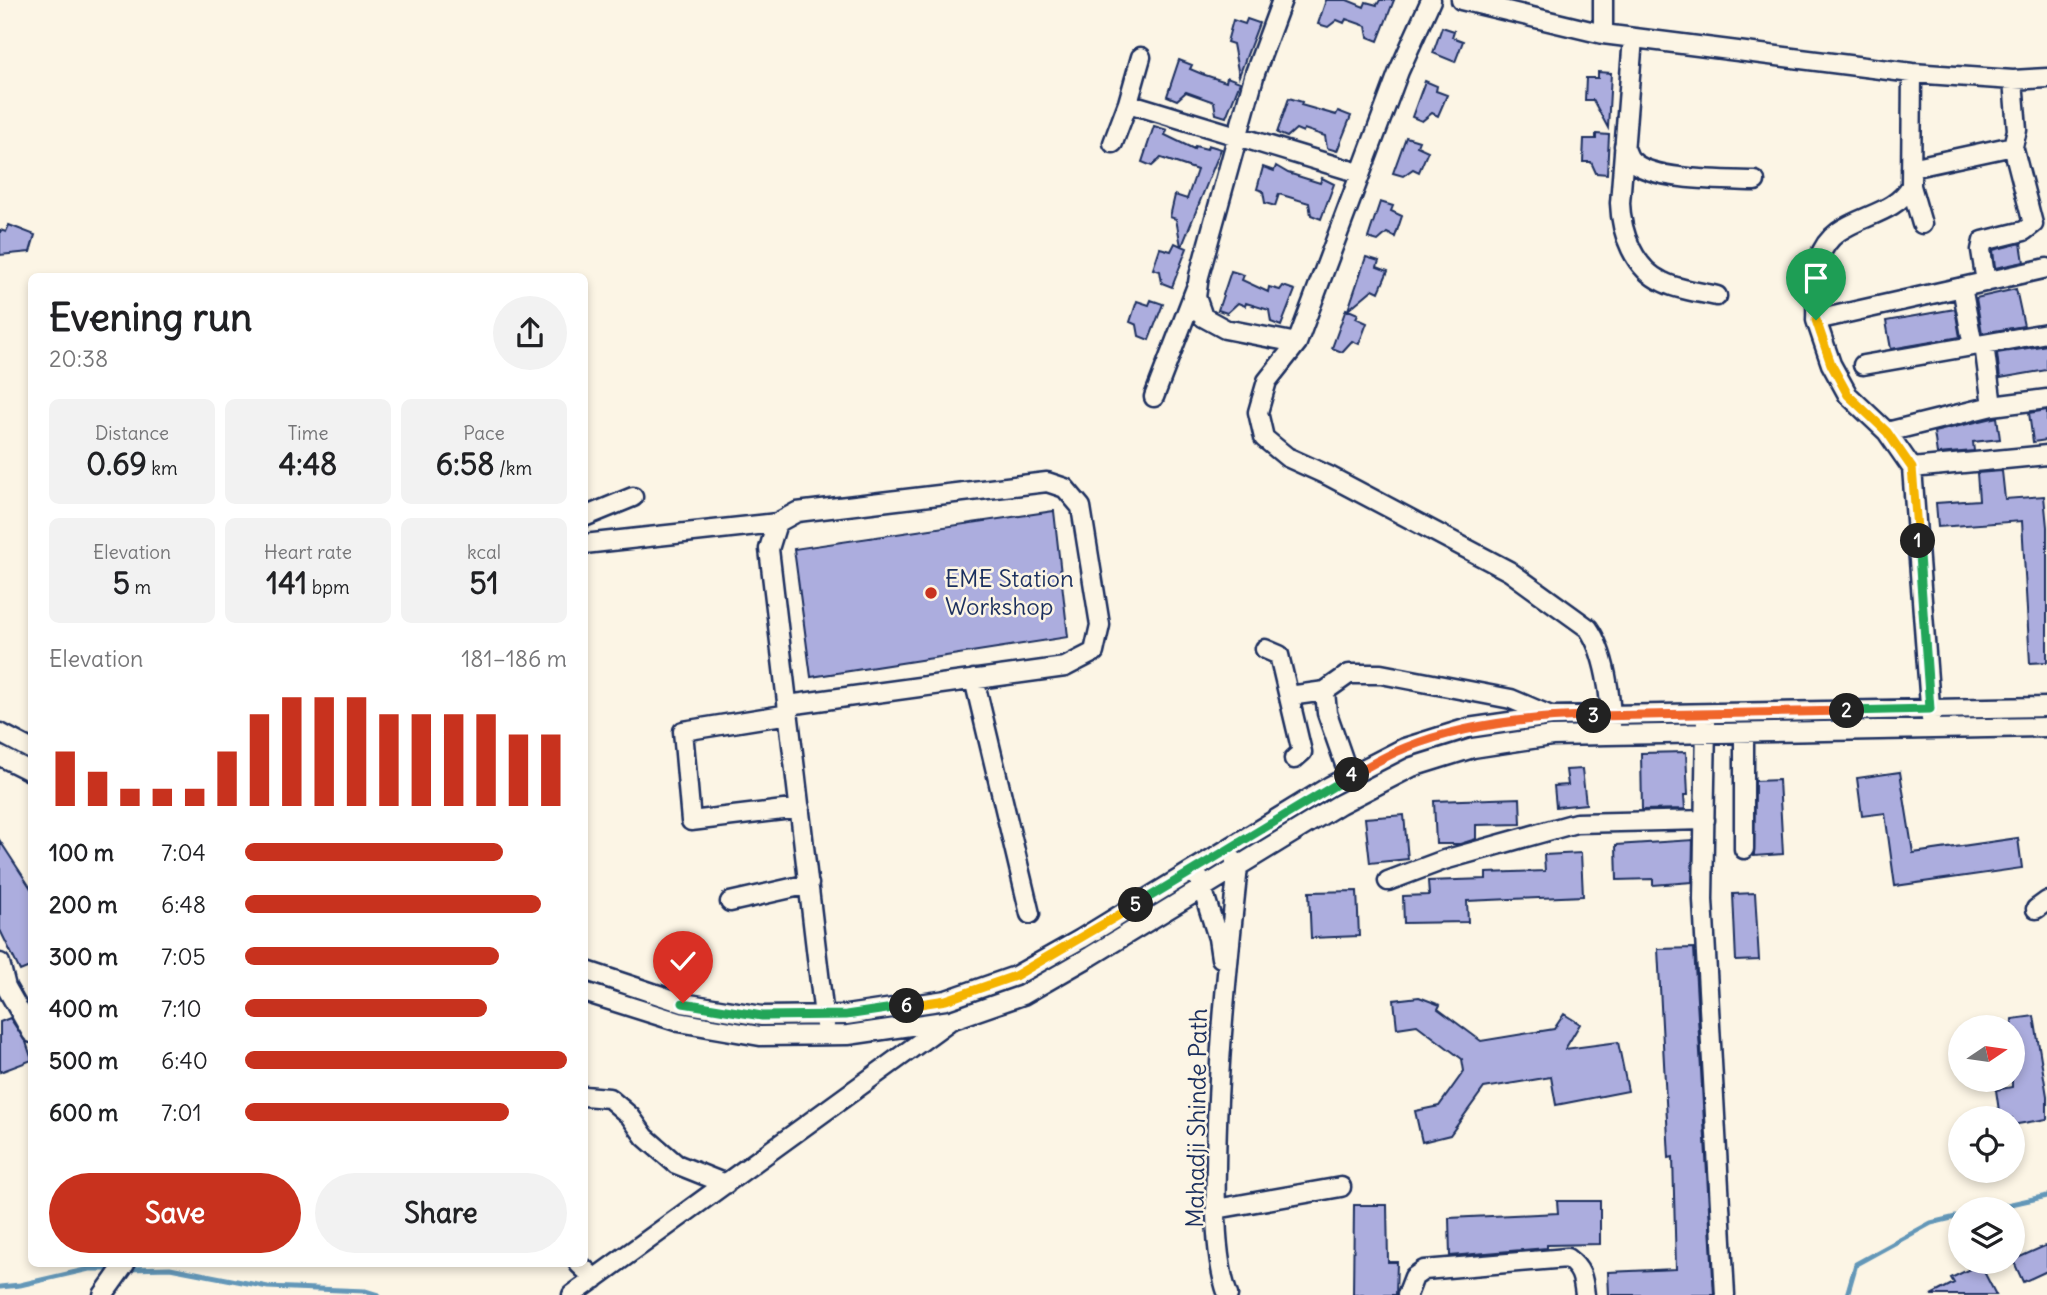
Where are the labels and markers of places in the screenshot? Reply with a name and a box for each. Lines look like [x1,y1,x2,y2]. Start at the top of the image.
pin [1786,248,1846,320]
pin: 1 [1900,524,1936,558]
place label: EME Station Workshop [945,563,1074,621]
marker: EME Station Workshop [923,585,939,601]
pin: 2 [1829,694,1864,728]
pin: 3 [1576,698,1612,734]
pin: 4 [1334,758,1370,792]
pin: 5 [1118,888,1154,922]
pin [653,931,713,1003]
pin: 6 [890,988,925,1024]

